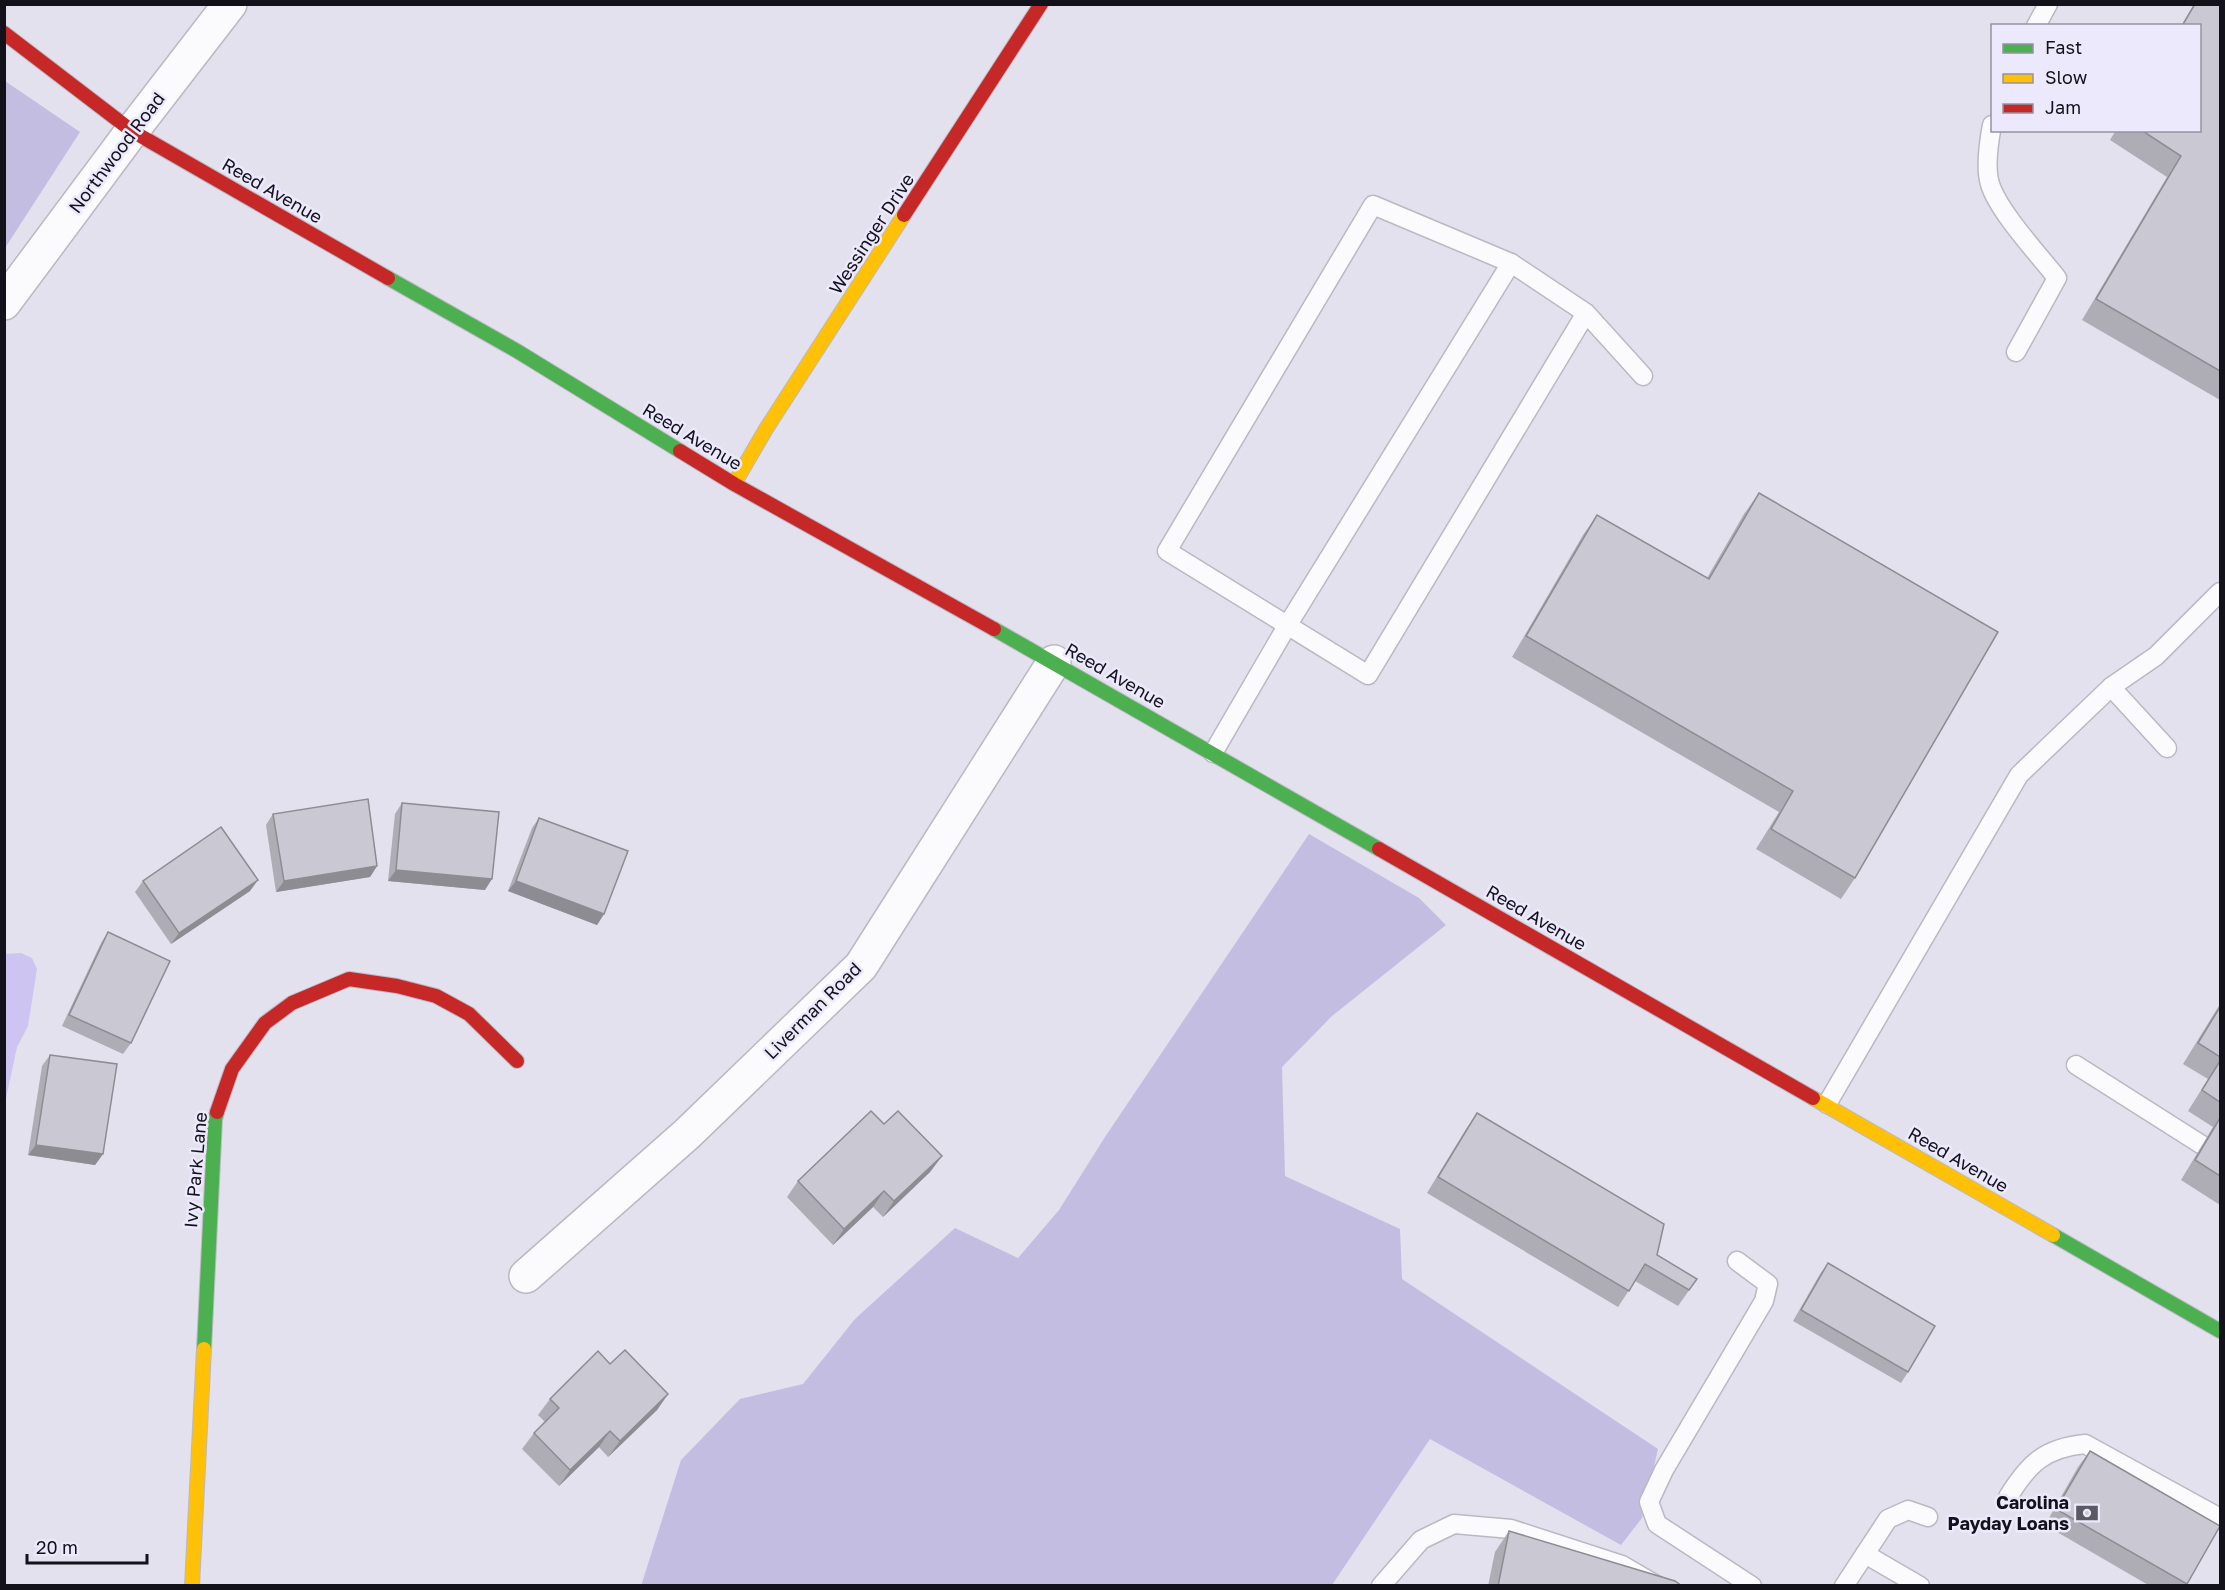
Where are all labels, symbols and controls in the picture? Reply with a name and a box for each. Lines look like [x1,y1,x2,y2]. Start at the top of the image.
legend [1991,24,2201,132]
text: Fast [2045,36,2082,58]
text: Slow [2045,66,2088,88]
street label: Northwood Road [64,88,169,217]
text: Jam [2045,96,2081,118]
street label: Reed Avenue [218,153,327,228]
street label: Wessinger Drive [824,169,918,298]
street label: Reed Avenue [639,398,746,474]
street label: Reed Avenue [1061,638,1170,713]
street label: Reed Avenue [1482,880,1591,955]
street label: Liverman Road [759,957,865,1063]
street label: Ivy Park Lane [179,1111,211,1229]
street label: Reed Avenue [1904,1122,2013,1197]
place label: Carolina Payday Loans [1948,1491,2069,1534]
bank icon: Carolina Payday Loans [2074,1500,2100,1526]
scale bar [27,1527,147,1565]
text: 20 m [36,1536,78,1558]

